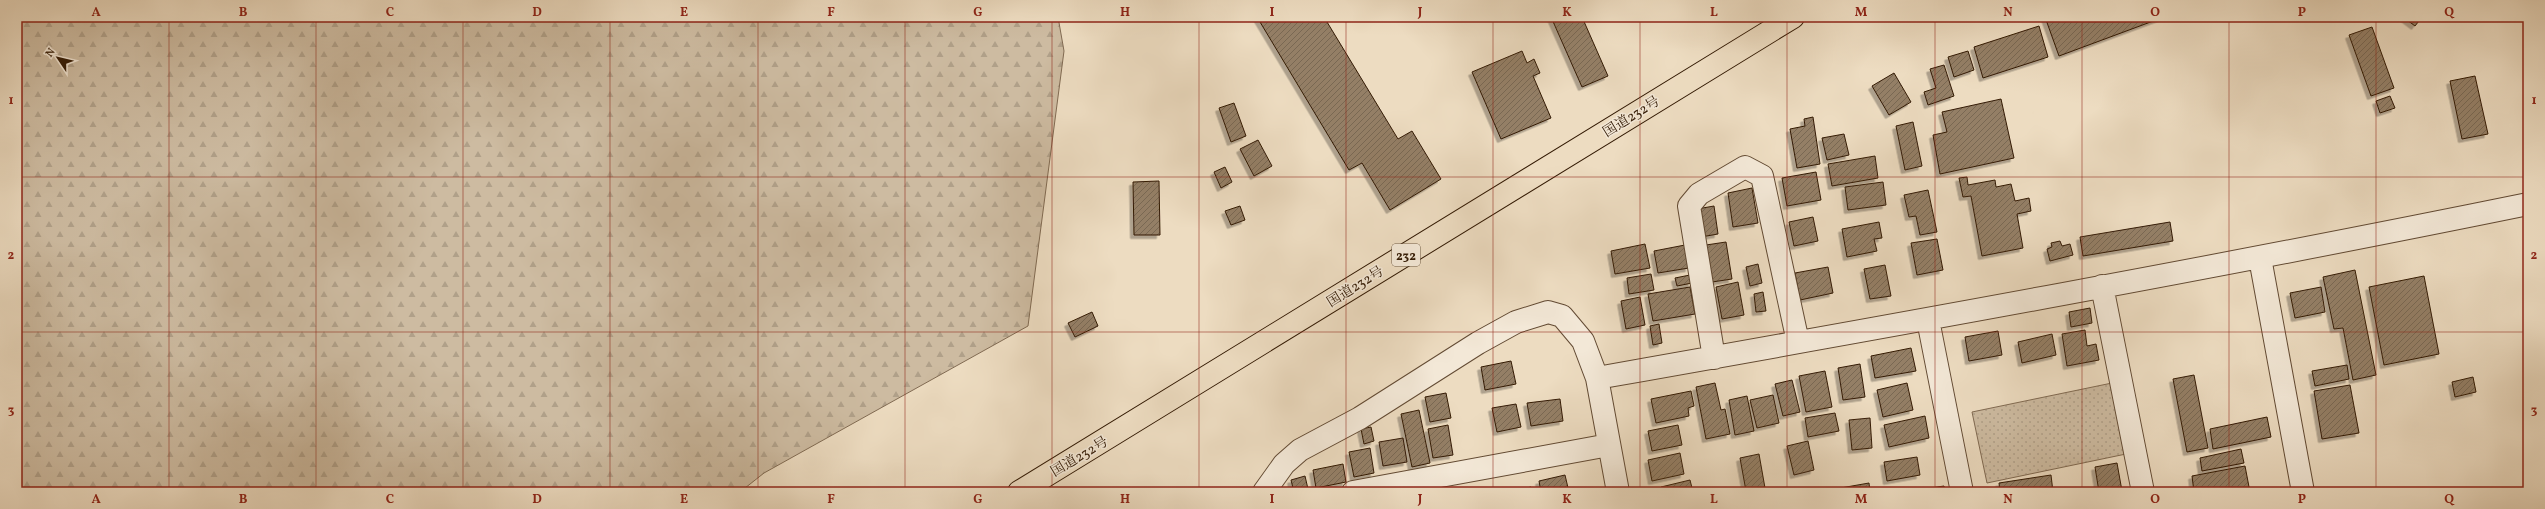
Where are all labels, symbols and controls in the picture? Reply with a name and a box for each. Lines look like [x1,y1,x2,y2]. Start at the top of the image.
text: A [91,4,101,22]
text: B [239,4,248,22]
text: C [386,4,394,22]
text: D [532,4,542,22]
text: E [680,4,688,22]
text: F [827,4,835,22]
text: G [973,4,983,22]
text: H [1120,4,1130,22]
text: I [1270,4,1275,22]
text: J [1417,4,1423,22]
text: K [1562,4,1572,22]
text: L [1710,4,1718,22]
text: M [1855,4,1868,22]
text: N [2003,4,2013,22]
text: O [2150,4,2160,22]
text: P [2298,4,2306,22]
text: Q [2444,4,2455,22]
north arrow [38,38,78,78]
text: N [43,46,59,61]
text: 1 [8,92,14,110]
street label: 国道232号 [1600,92,1664,142]
text: 1 [2531,92,2537,110]
road number: 232 [1392,244,1420,266]
text: 2 [8,247,15,265]
text: 2 [2531,247,2538,265]
street label: 国道232号 [1324,262,1388,312]
text: 3 [8,402,15,420]
text: 3 [2531,402,2538,420]
street label: 国道232号 [1048,433,1112,482]
text: A [91,491,101,509]
text: B [239,491,248,509]
text: C [386,491,394,509]
text: D [532,491,542,509]
text: E [680,491,688,509]
text: F [827,491,835,509]
text: G [973,491,983,509]
text: H [1120,491,1130,509]
text: I [1270,491,1275,509]
text: J [1417,491,1423,509]
text: K [1562,491,1572,509]
text: L [1710,491,1718,509]
text: M [1855,491,1868,509]
text: N [2003,491,2013,509]
text: O [2150,491,2160,509]
text: P [2298,491,2306,509]
text: Q [2444,491,2455,509]

